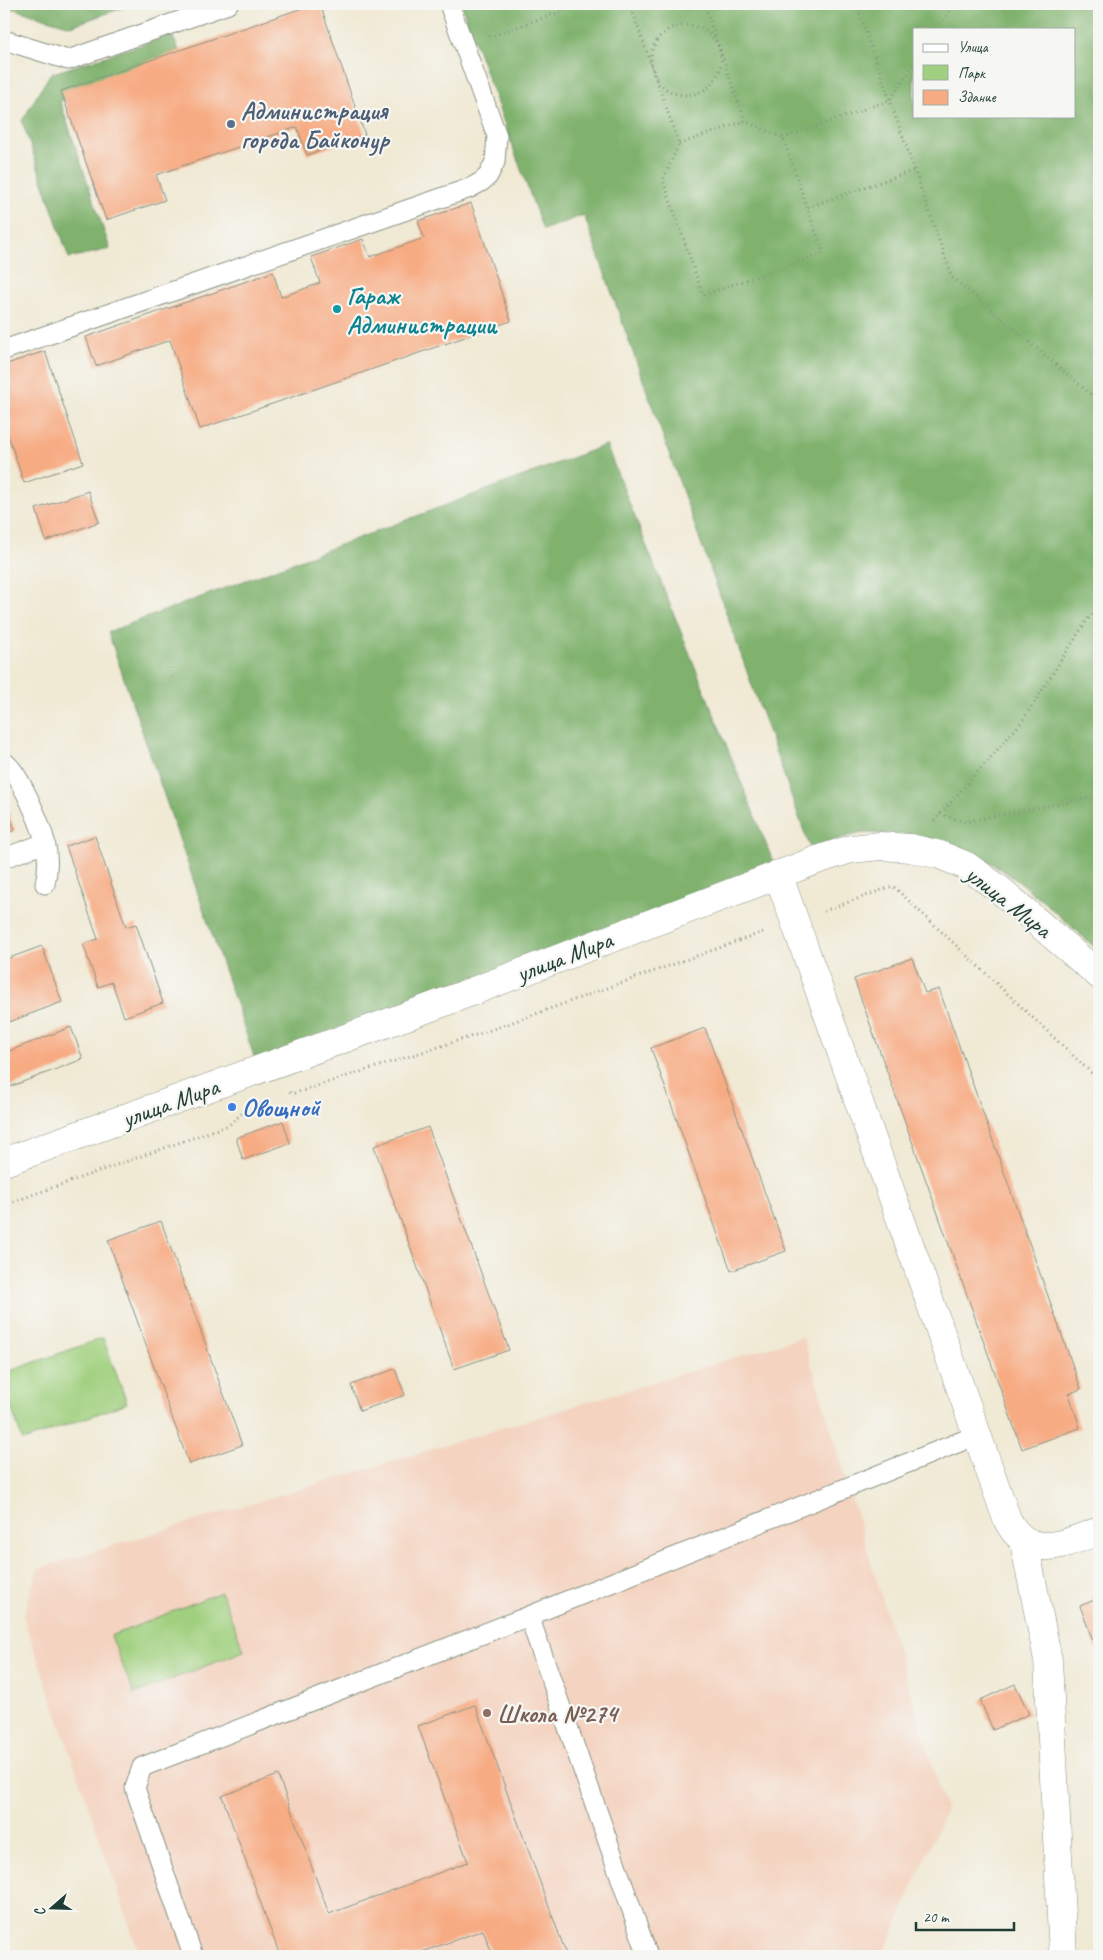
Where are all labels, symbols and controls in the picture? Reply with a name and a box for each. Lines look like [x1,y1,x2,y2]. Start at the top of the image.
legend [913,28,1076,118]
text: Улица [958,38,989,57]
text: Парк [958,64,986,83]
text: Здание [958,88,997,107]
place label: Администрация города Байконур [241,95,390,156]
marker: Администрация города Байконур [225,118,237,130]
place label: Гараж Администрации [347,280,498,341]
marker: Гараж Администрации [331,303,343,315]
street label: улица Мира [957,857,1059,947]
street label: улица Мира [510,923,619,991]
street label: улица Мира [116,1070,225,1136]
place label: Овощной [242,1092,322,1124]
marker: Овощной [226,1101,238,1113]
place label: Школа №274 [497,1698,620,1730]
marker: Школа №274 [481,1707,493,1719]
north arrow [28,1882,78,1932]
scale bar [916,1900,1013,1932]
text: С [30,1904,49,1918]
text: 20 m [923,1908,950,1927]

